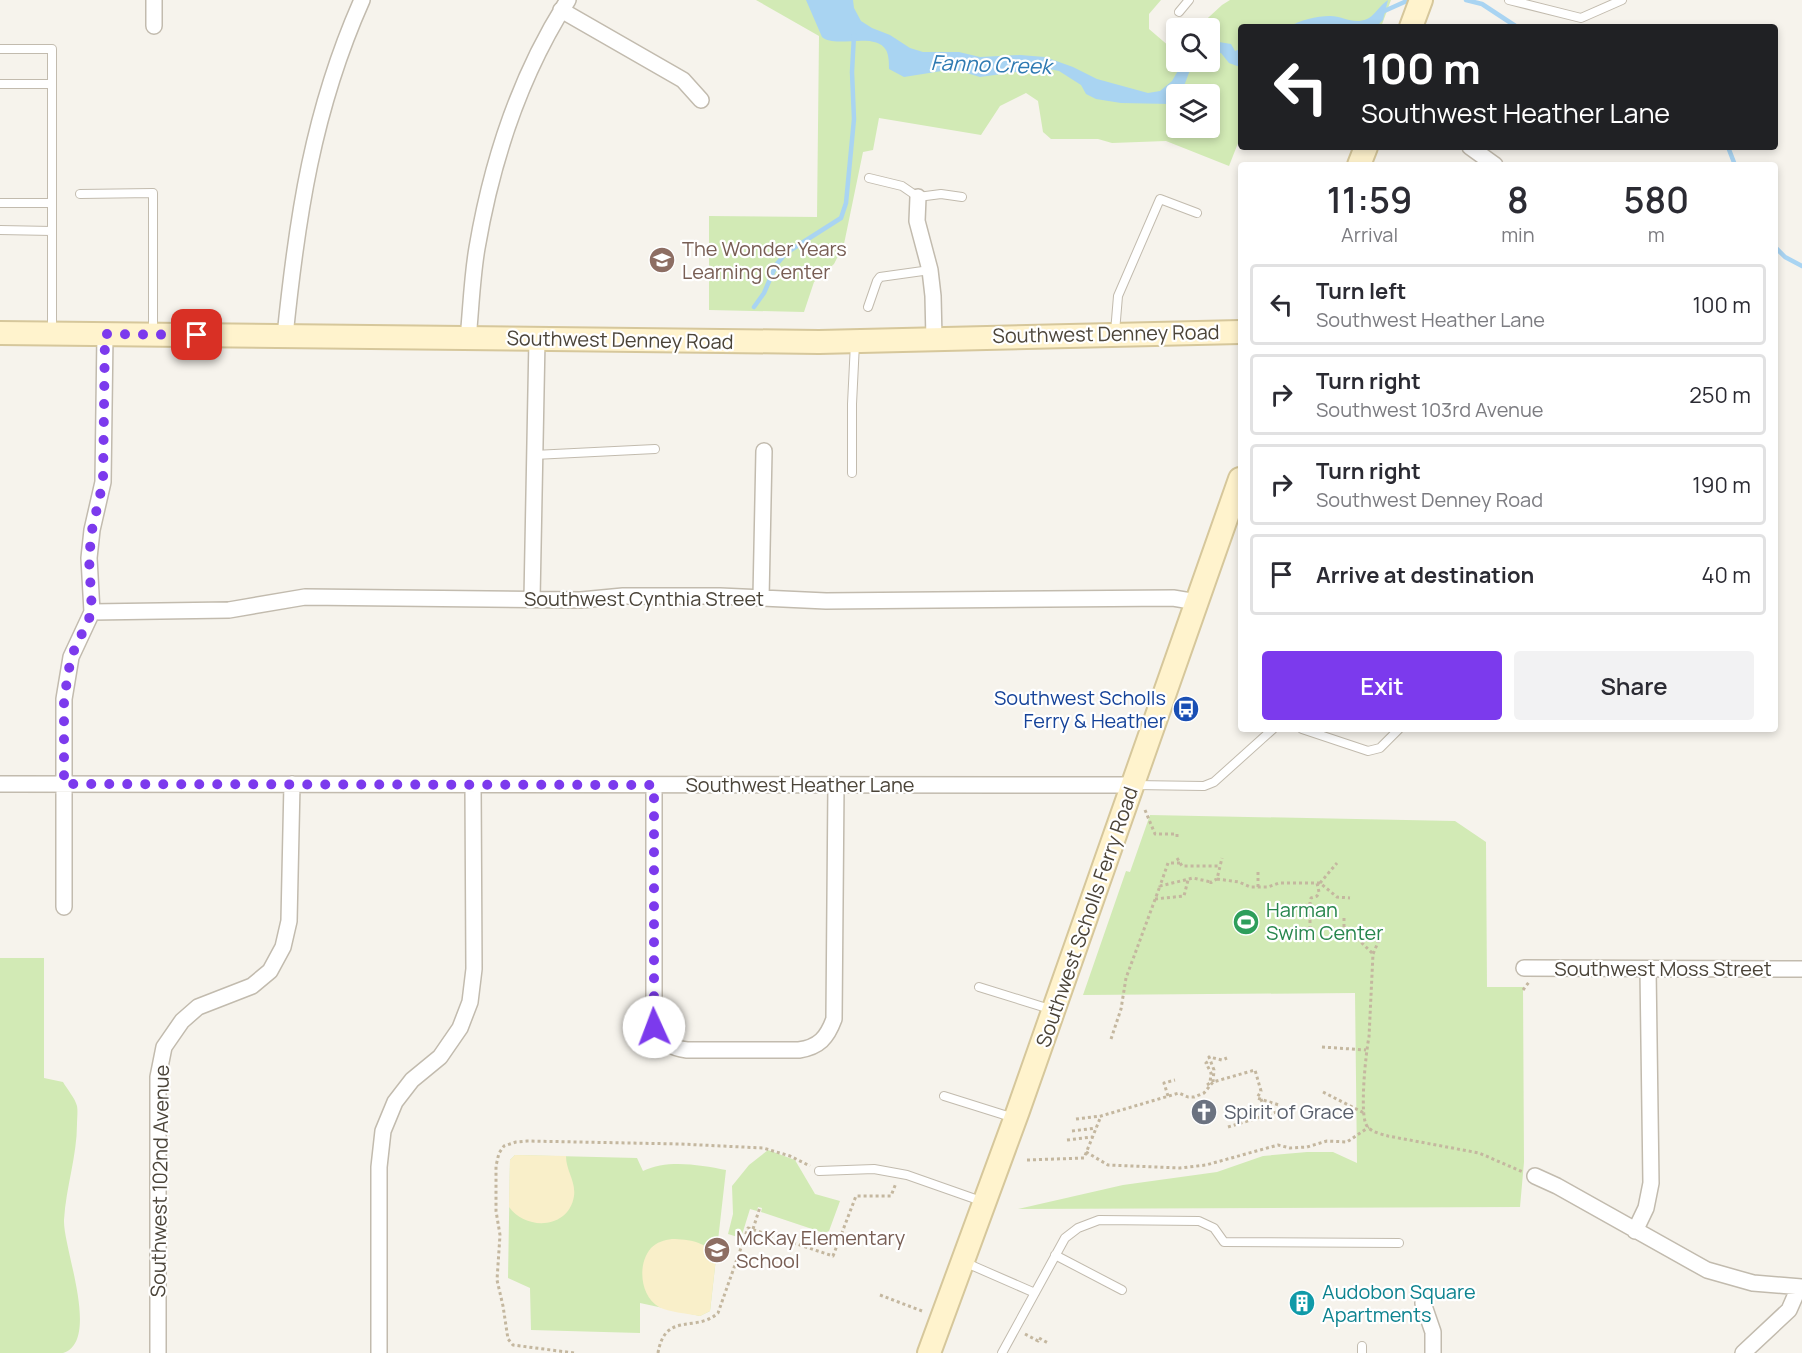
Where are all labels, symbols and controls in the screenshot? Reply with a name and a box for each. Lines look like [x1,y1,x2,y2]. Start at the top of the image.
map controls [1166,18,1220,138]
button: search [1166,18,1220,72]
text: 100 m [1361,39,1481,97]
water label: Fanno Creek [930,48,1054,80]
icon: left [1262,48,1340,126]
button: layers [1166,84,1220,138]
text: Southwest Heather Lane [1361,94,1670,131]
text: 11:59 [1327,175,1412,224]
text: 8 [1507,175,1529,224]
text: 580 [1623,175,1689,224]
text: Arrival [1341,221,1398,248]
text: min [1501,221,1535,248]
text: m [1648,221,1665,248]
place label: The Wonder Years Learning Center [682,235,847,285]
school or university icon: The Wonder Years Learning Center [647,245,677,275]
text: Turn left [1316,276,1406,306]
icon: left [1265,288,1298,321]
text: 100 m [1693,290,1751,320]
text: Southwest Heather Lane [1316,306,1545,333]
pin [171,309,222,360]
icon: arrive [180,318,213,351]
street label: Southwest Denney Road [992,318,1220,349]
street label: Southwest Denney Road [506,324,734,355]
text: Turn right [1316,366,1421,396]
icon: right [1265,378,1298,411]
text: 250 m [1689,380,1751,410]
text: Southwest 103rd Avenue [1316,396,1543,423]
text: Turn right [1316,456,1421,486]
icon: right [1265,468,1298,501]
text: 190 m [1692,470,1751,500]
text: Southwest Denney Road [1316,486,1543,513]
icon: arrive [1265,558,1298,591]
text: Arrive at destination [1316,560,1534,590]
text: 40 m [1702,560,1751,590]
street label: Southwest Cynthia Street [524,585,764,612]
button: Exit [1262,651,1502,720]
button: Share [1514,651,1754,720]
place label: Southwest Scholls Ferry & Heather [994,684,1166,734]
bus stop icon: Southwest Scholls Ferry & Heather [1171,694,1201,724]
street label: Southwest Heather Lane [686,771,914,798]
street label: Southwest Scholls Ferry Road [1029,783,1144,1051]
place label: Harman Swim Center [1266,896,1383,946]
sports icon: Harman Swim Center [1231,907,1261,937]
street label: Southwest Moss Street [1554,955,1772,982]
position arrow [622,995,686,1059]
street label: Southwest 102nd Avenue [144,1064,175,1298]
church icon: Spirit of Grace [1189,1097,1219,1127]
place label: Spirit of Grace [1224,1098,1354,1125]
place label: McKay Elementary School [736,1224,906,1274]
school or university icon: McKay Elementary School [702,1235,732,1265]
place label: Audobon Square Apartments [1322,1278,1476,1328]
building icon: Audobon Square Apartments [1287,1288,1317,1318]

